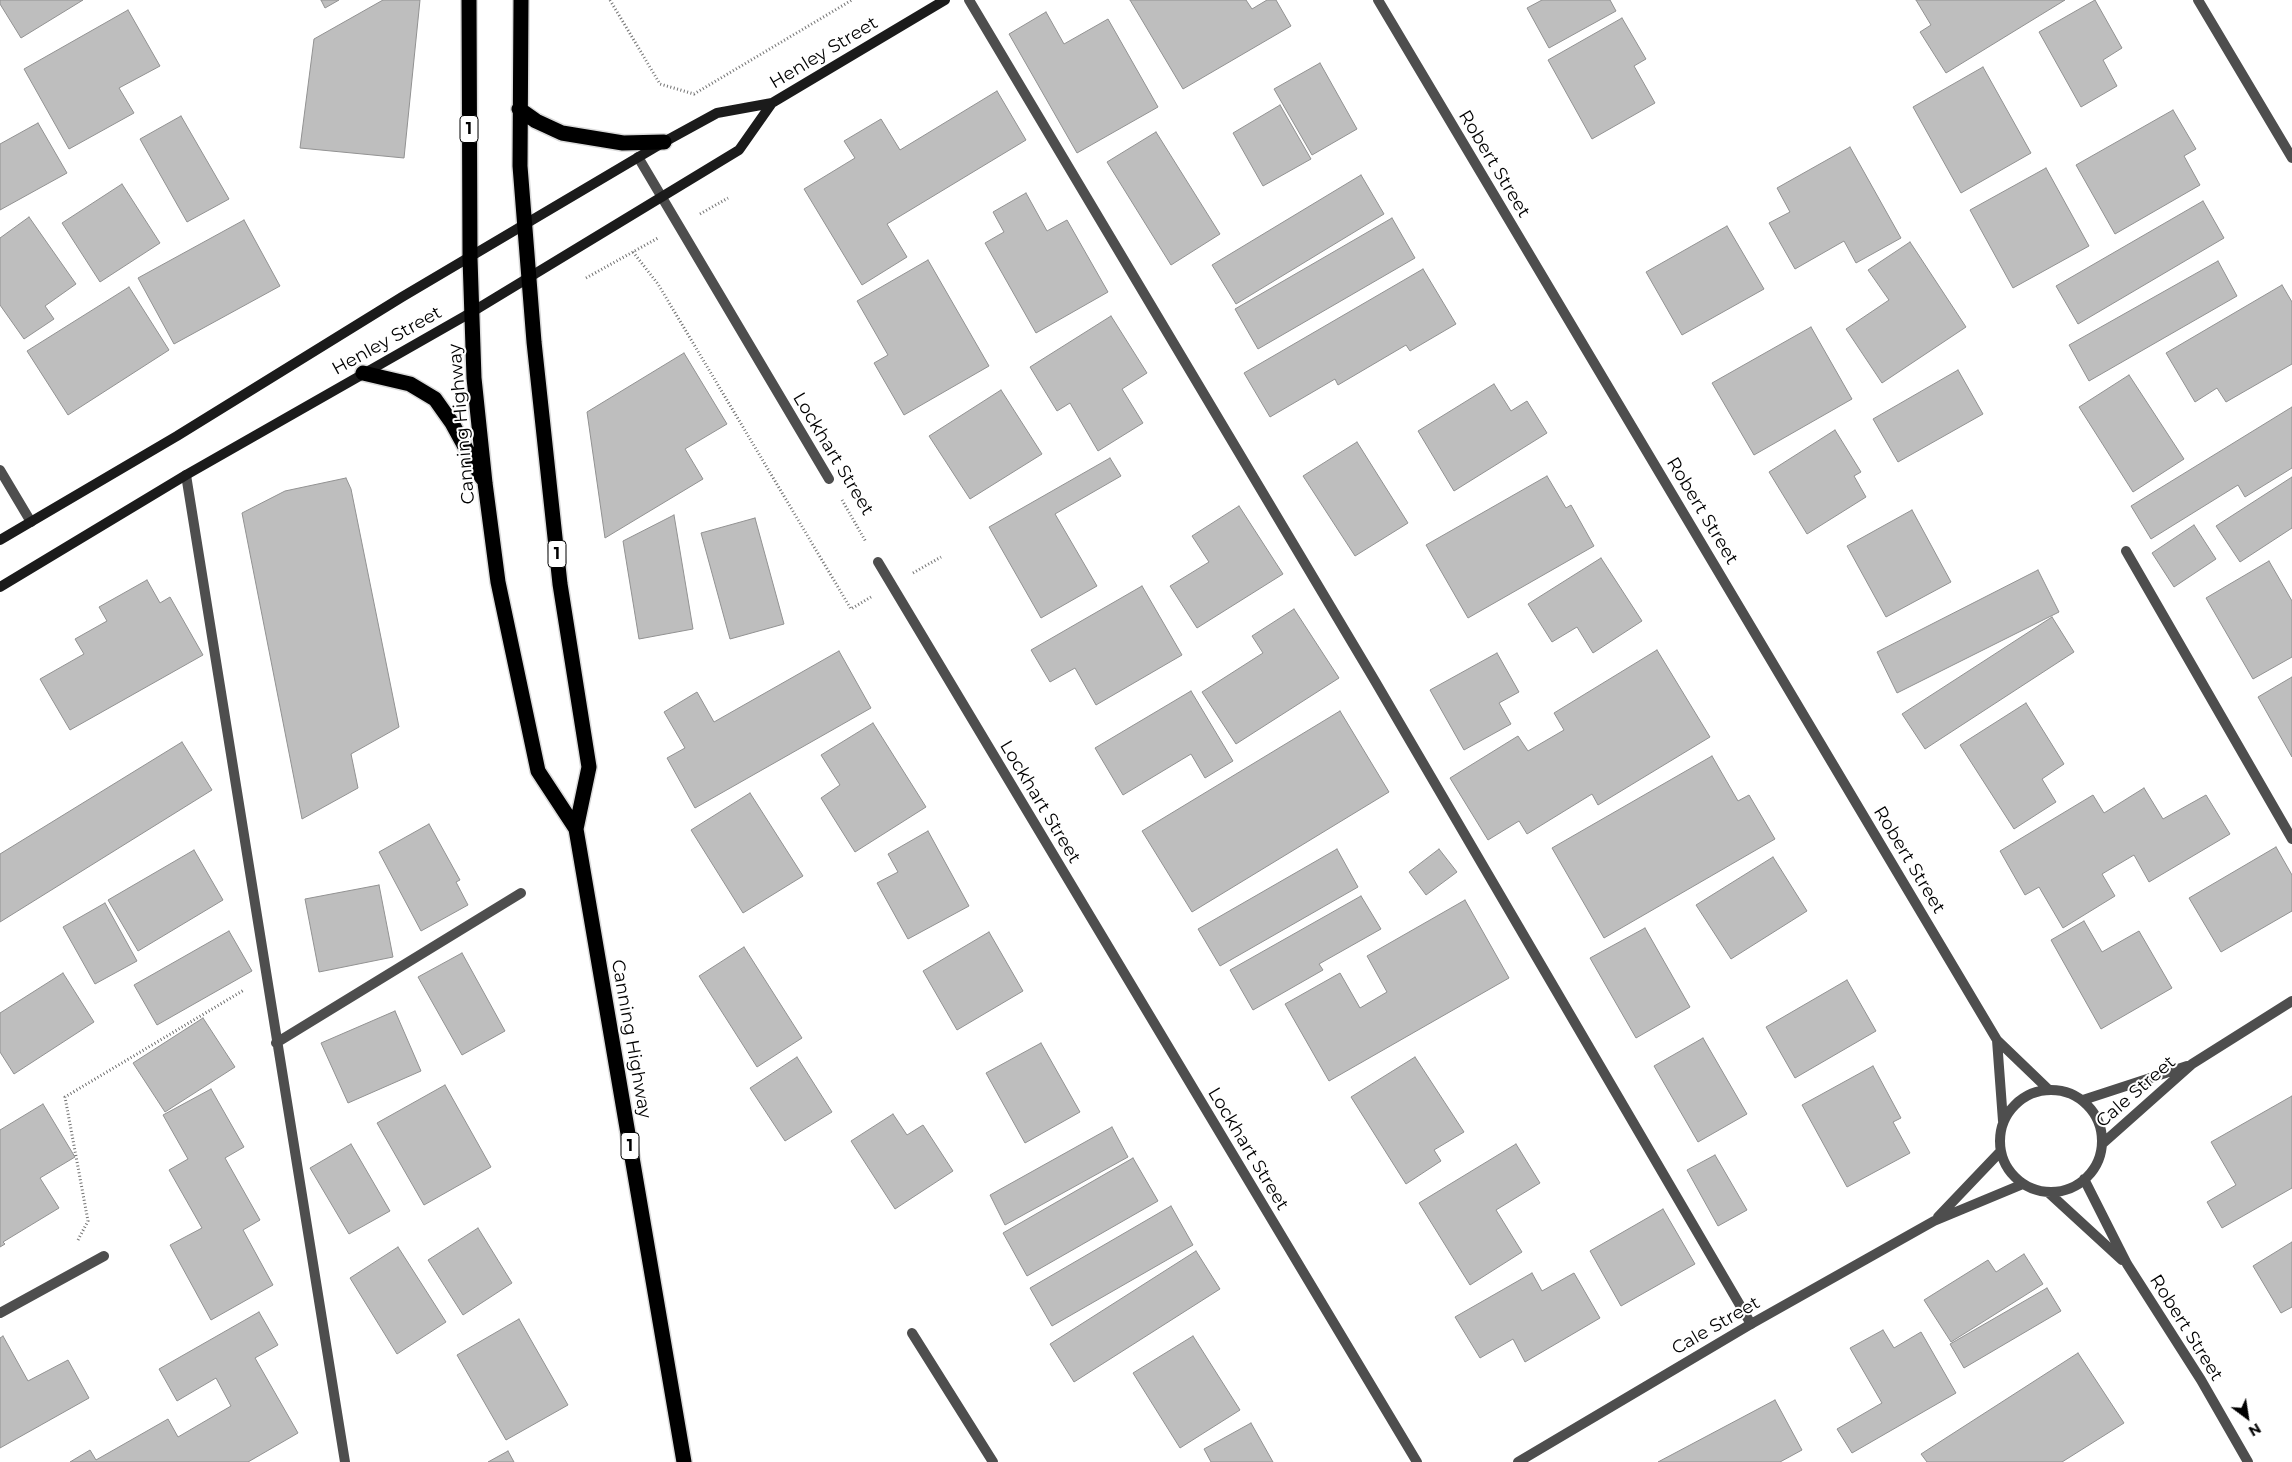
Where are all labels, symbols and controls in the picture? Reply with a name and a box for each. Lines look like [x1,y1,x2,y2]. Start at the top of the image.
street label: Henley Street [766,12,882,94]
street label: Robert Street [1454,106,1534,222]
road number: 1 [460,116,478,142]
street label: Henley Street [328,302,446,380]
street label: Canning Highway [444,343,480,505]
street label: Lockhart Street [788,389,878,519]
street label: Robert Street [1662,453,1742,569]
road number: 1 [548,540,566,568]
street label: Lockhart Street [995,737,1085,867]
street label: Robert Street [1869,802,1949,918]
street label: Canning Highway [606,958,656,1120]
street label: Cale Street [2092,1052,2180,1132]
street label: Lockhart Street [1203,1084,1293,1214]
road number: 1 [621,1132,639,1160]
street label: Robert Street [2145,1271,2227,1385]
street label: Cale Street [1668,1292,1764,1360]
north arrow [2222,1392,2272,1442]
text: N [2245,1419,2264,1440]

